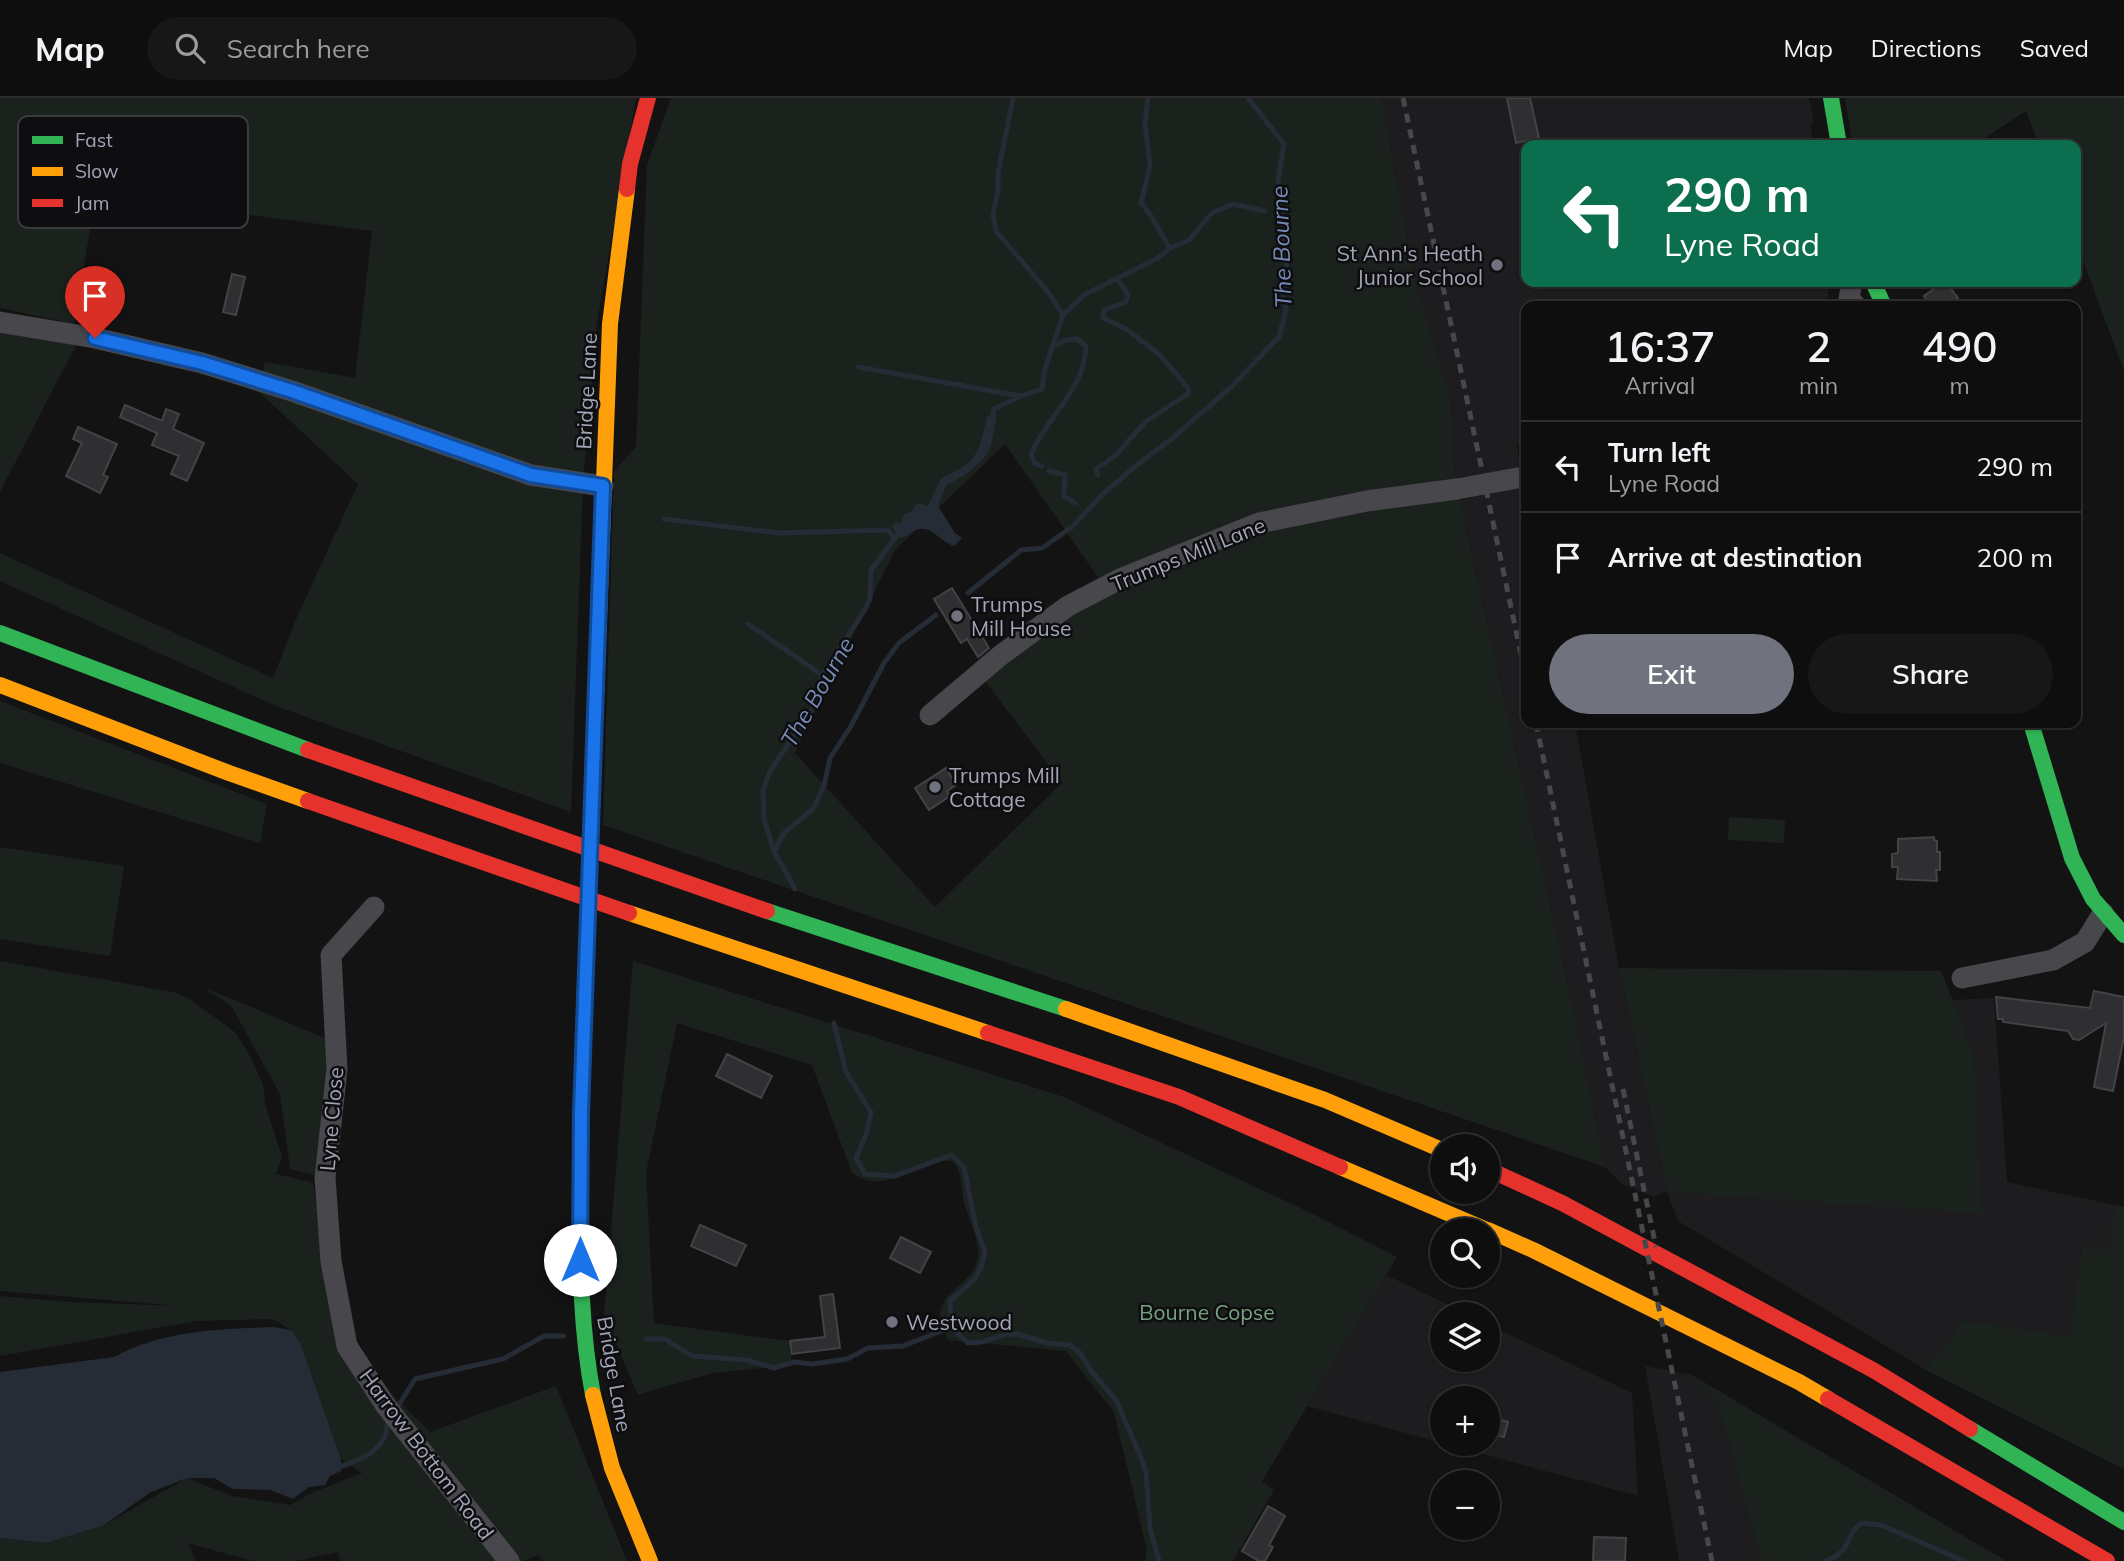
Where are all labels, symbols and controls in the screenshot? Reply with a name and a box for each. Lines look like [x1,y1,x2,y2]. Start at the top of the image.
search box [147,17,637,80]
text: Map [35,28,105,69]
icon: search [171,29,209,67]
text: Search here [227,32,370,65]
text: Map [1783,33,1833,63]
text: Directions [1871,33,1982,63]
text: Saved [2020,33,2089,63]
legend [18,116,248,228]
text: Fast [75,128,113,152]
text: Slow [75,159,119,183]
text: 290 m [1664,163,1810,224]
icon: left [1549,168,1640,259]
water label: The Bourne [1264,185,1298,309]
text: Jam [75,191,109,215]
text: Lyne Road [1664,224,1820,264]
place label: St Ann's Heath Junior School [1337,240,1483,290]
marker: St Ann's Heath Junior School [1489,257,1505,273]
pin [65,266,125,338]
icon: arrive [76,277,114,315]
text: 16:37 [1605,320,1715,373]
text: 2 [1806,320,1831,373]
text: 490 [1922,320,1997,373]
street label: Bridge Lane [570,332,602,450]
text: Arrival [1625,371,1695,400]
text: min [1799,371,1838,400]
text: m [1949,371,1970,400]
text: Turn left [1608,436,1710,469]
icon: left [1549,448,1587,486]
text: 290 m [1977,450,2053,483]
text: Lyne Road [1608,469,1720,498]
street label: Trumps Mill Lane [1107,511,1269,597]
icon: arrive [1549,539,1587,577]
text: Arrive at destination [1608,541,1863,574]
text: 200 m [1977,541,2053,574]
place label: Trumps Mill House [971,591,1072,641]
marker: Trumps Mill House [949,608,965,624]
water label: The Bourne [774,632,860,752]
button: Exit [1549,634,1794,714]
button: Share [1808,634,2053,714]
place label: Trumps Mill Cottage [949,762,1060,812]
marker: Trumps Mill Cottage [927,779,943,795]
street label: Lyne Close [314,1066,348,1172]
map controls [1430,1134,1500,1540]
button: sound [1430,1134,1500,1204]
button: search [1430,1218,1500,1288]
position arrow [543,1223,617,1297]
park label: Bourne Copse [1139,1299,1275,1325]
button: layers [1430,1302,1500,1372]
place label: Westwood [906,1309,1012,1335]
street label: Bridge Lane [592,1314,638,1434]
marker: Westwood [884,1314,900,1330]
street label: Harrow Bottom Road [354,1363,500,1545]
button: + [1430,1386,1500,1456]
button: − [1430,1470,1500,1540]

